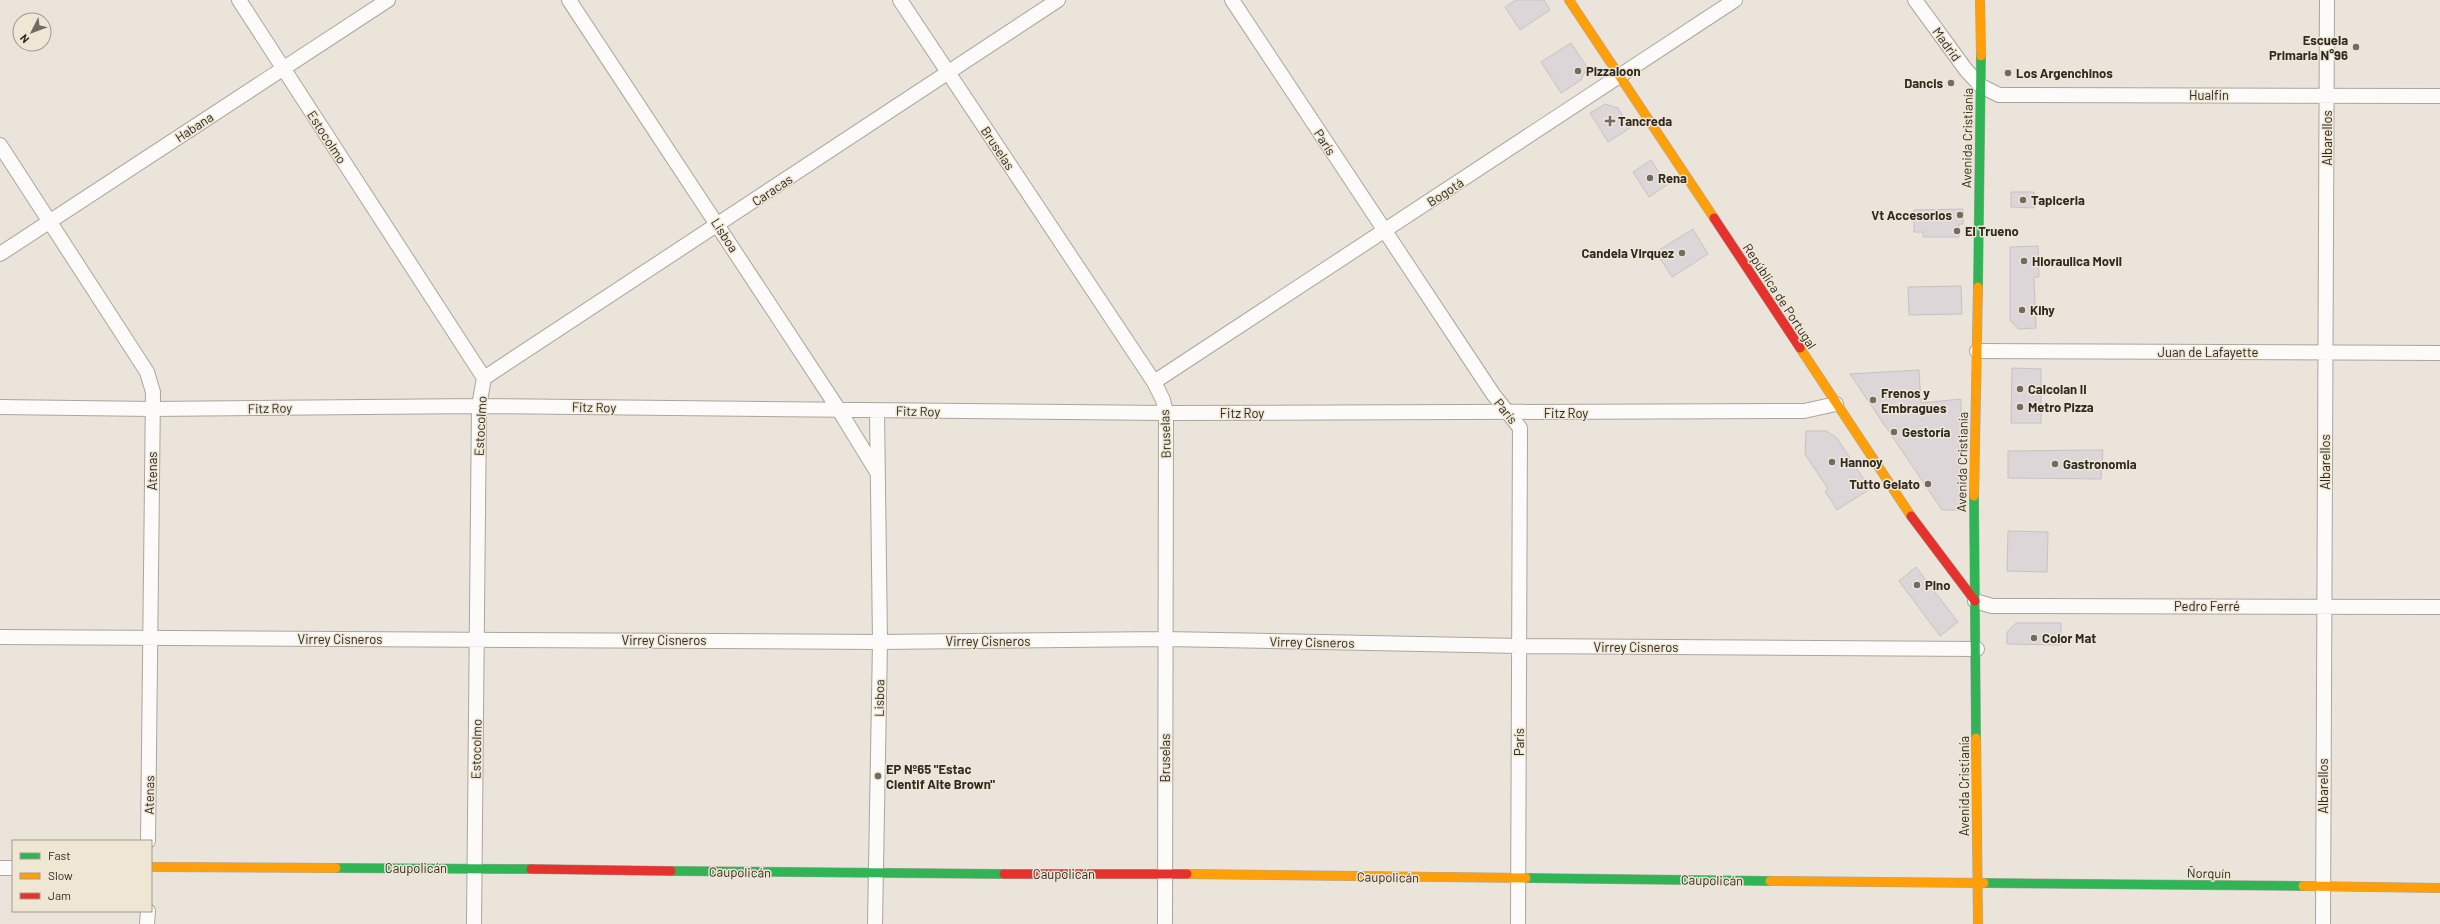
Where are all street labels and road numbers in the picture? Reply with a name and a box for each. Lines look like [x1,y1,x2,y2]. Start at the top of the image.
street label: Madrid [1929,24,1965,64]
street label: Hualfin [2189,87,2229,103]
street label: Avenida Cristianía [1958,88,1976,188]
street label: Estocolmo [304,107,350,167]
street label: Habana [172,109,216,145]
street label: Albarellos [2319,110,2335,166]
street label: Bruselas [978,123,1018,173]
street label: París [1311,126,1339,158]
street label: Caracas [749,171,795,209]
street label: Bogotá [1424,174,1466,210]
street label: Lisboa [708,215,742,255]
street label: República de Portugal [1740,240,1820,352]
street label: Juan de Lafayette [2157,344,2259,360]
street label: Estocolmo [470,395,490,457]
street label: París [1491,395,1521,427]
street label: Fitz Roy [572,399,616,415]
street label: Fitz Roy [248,400,292,416]
street label: Fitz Roy [896,403,940,419]
street label: Fitz Roy [1220,405,1264,421]
street label: Fitz Roy [1544,405,1588,421]
street label: Bruselas [1156,409,1174,459]
street label: Avenida Cristianía [1953,412,1971,512]
street label: Albarellos [2317,434,2333,490]
street label: Atenas [144,451,160,491]
street label: Pedro Ferré [2174,598,2240,614]
street label: Virrey Cisneros [297,631,383,647]
street label: Virrey Cisneros [621,632,707,648]
street label: Virrey Cisneros [945,633,1031,649]
street label: Virrey Cisneros [1269,633,1355,651]
street label: Virrey Cisneros [1593,639,1679,655]
street label: Lisboa [871,679,887,717]
street label: Estocolmo [467,719,485,779]
street label: París [1511,728,1527,756]
street label: Bruselas [1157,734,1173,782]
street label: Avenida Cristianía [1956,736,1972,836]
street label: Albarellos [2315,758,2331,814]
street label: Atenas [141,775,157,815]
street label: Caupolicán [385,860,447,876]
street label: Caupolicán [709,863,771,881]
street label: Ñorquín [2187,865,2231,881]
street label: Caupolicán [1033,866,1095,882]
street label: Caupolicán [1357,868,1419,886]
street label: Caupolicán [1681,871,1743,889]

